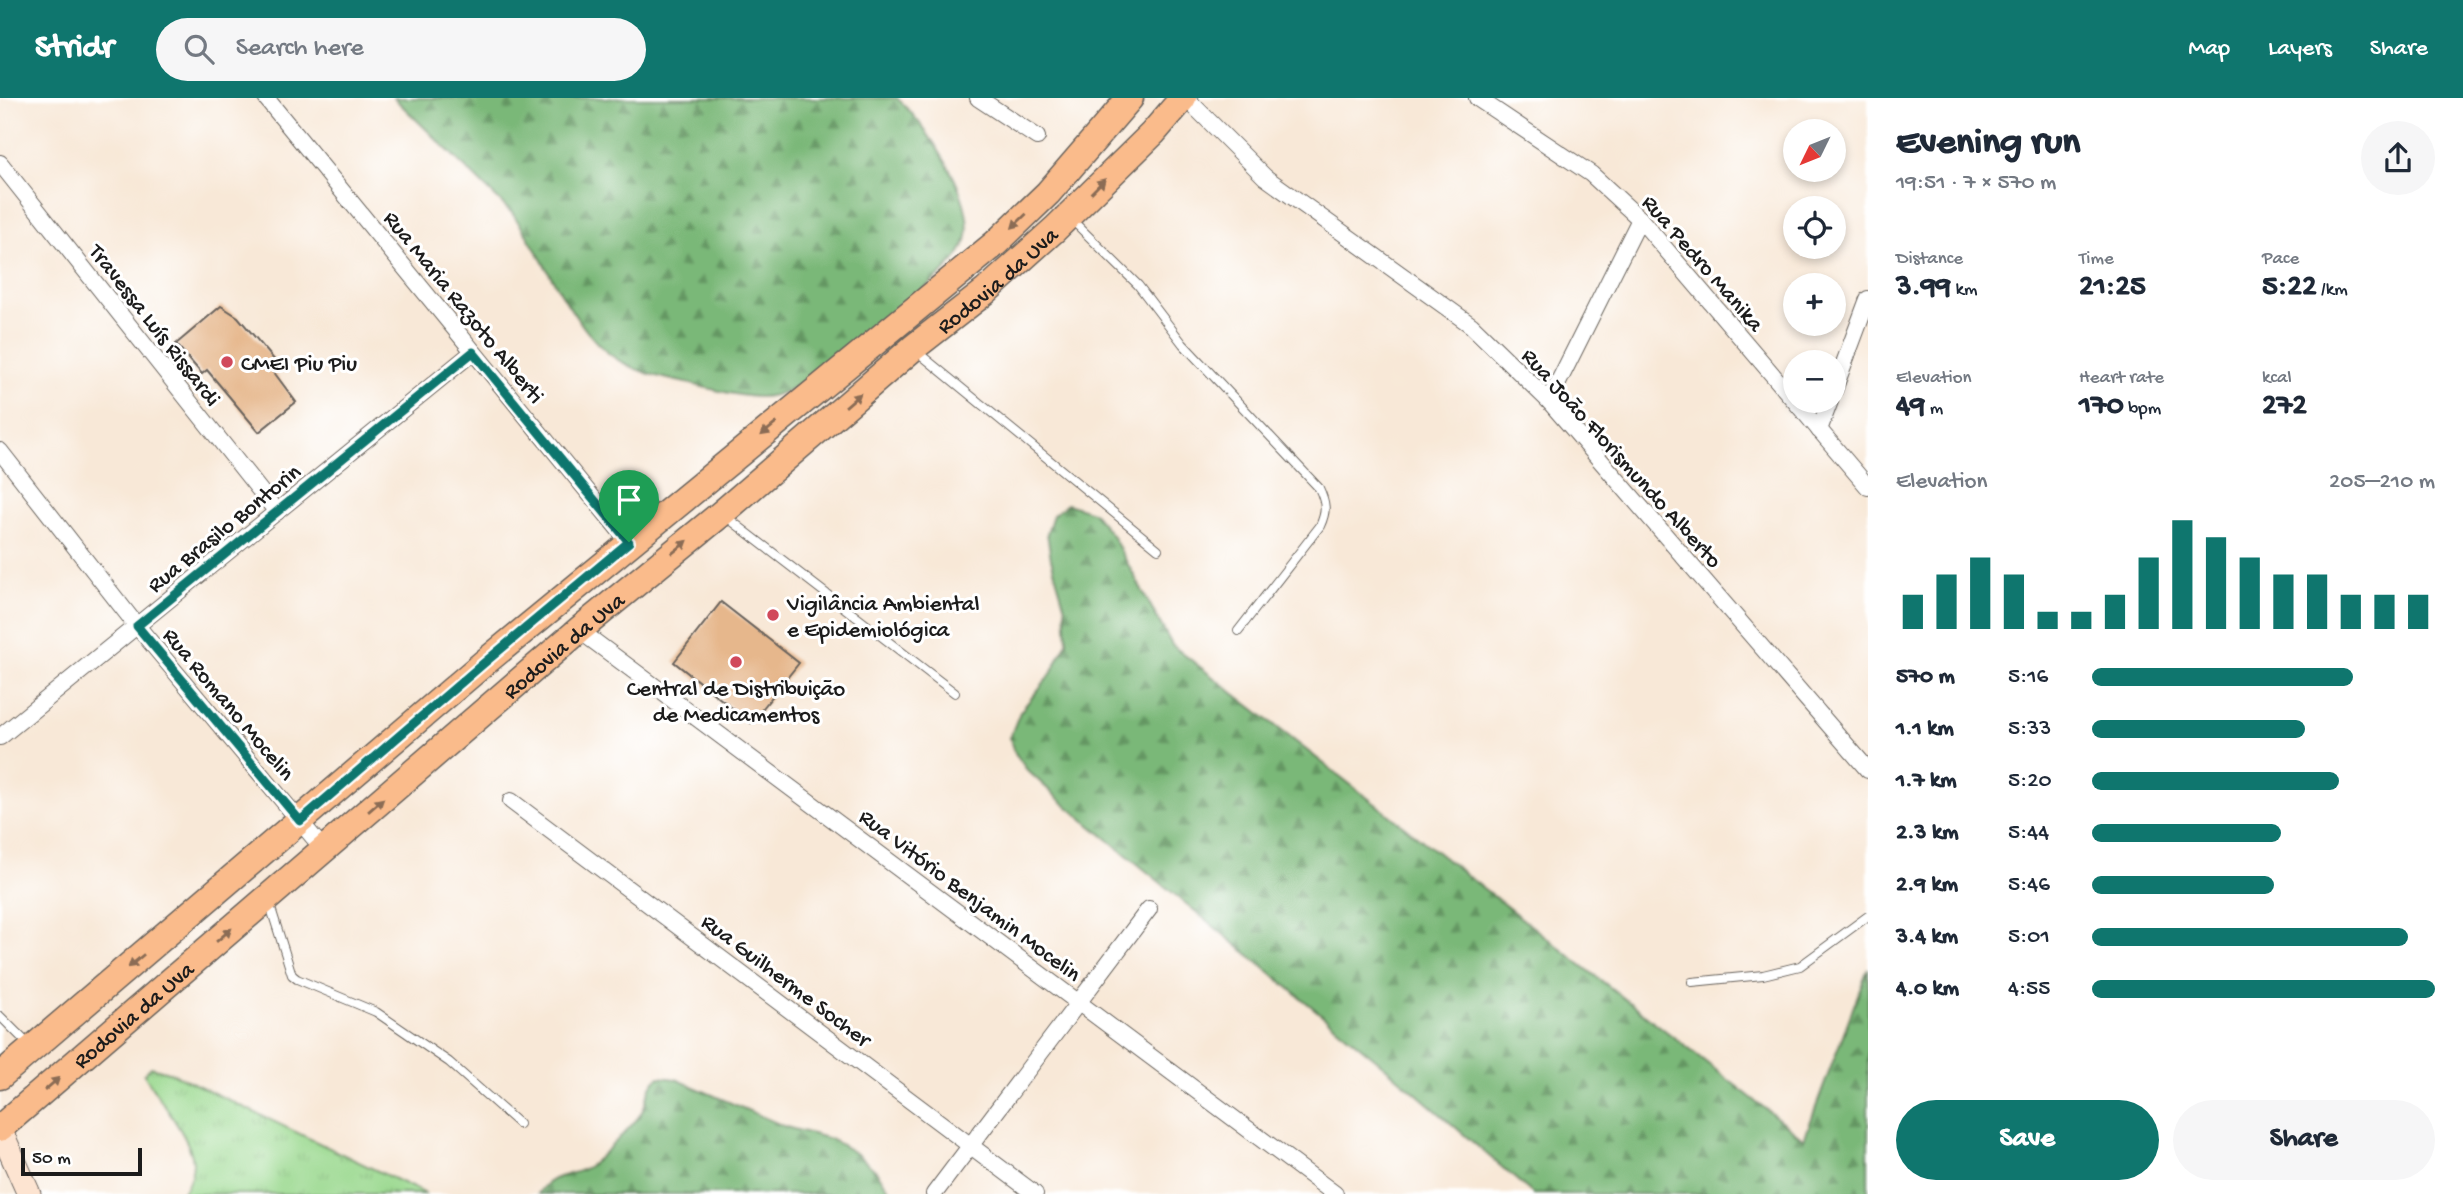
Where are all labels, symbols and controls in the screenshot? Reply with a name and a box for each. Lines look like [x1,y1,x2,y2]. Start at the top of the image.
search box [156,18,646,81]
text: Stridr [35,30,114,68]
icon: search [180,30,218,68]
text: Search here [236,34,364,65]
text: Map [2188,35,2230,64]
text: Layers [2268,35,2332,64]
text: Share [2370,35,2428,64]
north arrow [1783,119,1846,182]
map controls [1783,119,1846,413]
button: share [2361,121,2435,195]
text: Evening run [1896,122,2080,166]
text: 19:51 · 7 × 570 m [1896,170,2056,197]
one-way arrow [1090,178,1106,195]
street label: Rua Pedro Manika [1635,190,1769,339]
button: locate [1783,196,1846,259]
street label: Rua Maria Razoto Alberti [376,206,548,410]
one-way arrow [1011,213,1028,229]
street label: Rodovia da Uva [933,222,1066,341]
street label: Travessa Luís Rissardi [80,238,225,413]
text: Distance [1896,248,1963,271]
text: Time [2079,248,2114,271]
text: Pace [2262,248,2299,271]
text: 3.99 [1896,271,1951,306]
text: 21:25 [2079,271,2146,306]
text: 5:22 [2262,271,2317,306]
button: + [1783,273,1846,336]
text: km [1951,279,1978,302]
text: /km [2317,279,2348,302]
street label: Rua João Florismundo Alberto [1514,344,1726,575]
button: − [1783,350,1846,413]
place label: CMEI Piu Piu [241,352,357,379]
marker: CMEI Piu Piu [219,354,235,370]
text: Elevation [1896,367,1972,390]
text: Heart rate [2079,367,2164,390]
text: kcal [2262,367,2292,390]
text: 49 [1896,390,1925,425]
text: 170 [2079,390,2124,425]
text: 272 [2262,390,2307,425]
one-way arrow [844,392,862,408]
text: m [1925,398,1943,421]
text: bpm [2124,398,2161,421]
one-way arrow [760,422,778,437]
street label: Rua Brasilo Bontorin [143,460,307,600]
text: Elevation [1896,469,1987,496]
text: 205–210 m [2329,469,2435,496]
pin [599,470,659,542]
icon: arrive [610,481,648,519]
one-way arrow [671,540,689,555]
street label: Rodovia da Uva [499,587,632,706]
place label: Vigilância Ambiental e Epidemiológica [786,592,980,645]
marker: Vigilância Ambiental e Epidemiológica [765,607,781,623]
street label: Rua Romano Mocelin [156,623,299,787]
marker: Central de Distribuição de Medicamentos [728,654,744,670]
text: 570 m [1896,664,1955,691]
text: 5:16 [2008,664,2048,691]
place label: Central de Distribuição de Medicamentos [627,677,845,730]
text: 1.1 km [1896,716,1954,743]
text: 5:33 [2008,716,2051,743]
text: 1.7 km [1896,768,1957,795]
text: 5:20 [2008,768,2052,795]
one-way arrow [367,798,384,813]
street label: Rua Vitório Benjamin Mocelin [853,804,1085,989]
text: 2.3 km [1896,820,1958,847]
text: 5:44 [2008,820,2049,847]
text: 2.9 km [1896,872,1958,899]
text: 5:46 [2008,872,2050,899]
street label: Rua Guilherme Socher [695,909,876,1055]
text: 3.4 km [1896,924,1958,951]
text: 5:01 [2008,924,2050,951]
one-way arrow [216,928,233,943]
one-way arrow [127,953,145,969]
street label: Rodovia da Uva [69,956,202,1076]
text: 4.0 km [1896,976,1959,1003]
text: 4:55 [2008,976,2050,1003]
one-way arrow [43,1077,60,1092]
button: Save [1896,1100,2159,1180]
button: Share [2173,1100,2435,1180]
scale bar [21,1145,142,1177]
text: 50 m [32,1148,71,1171]

